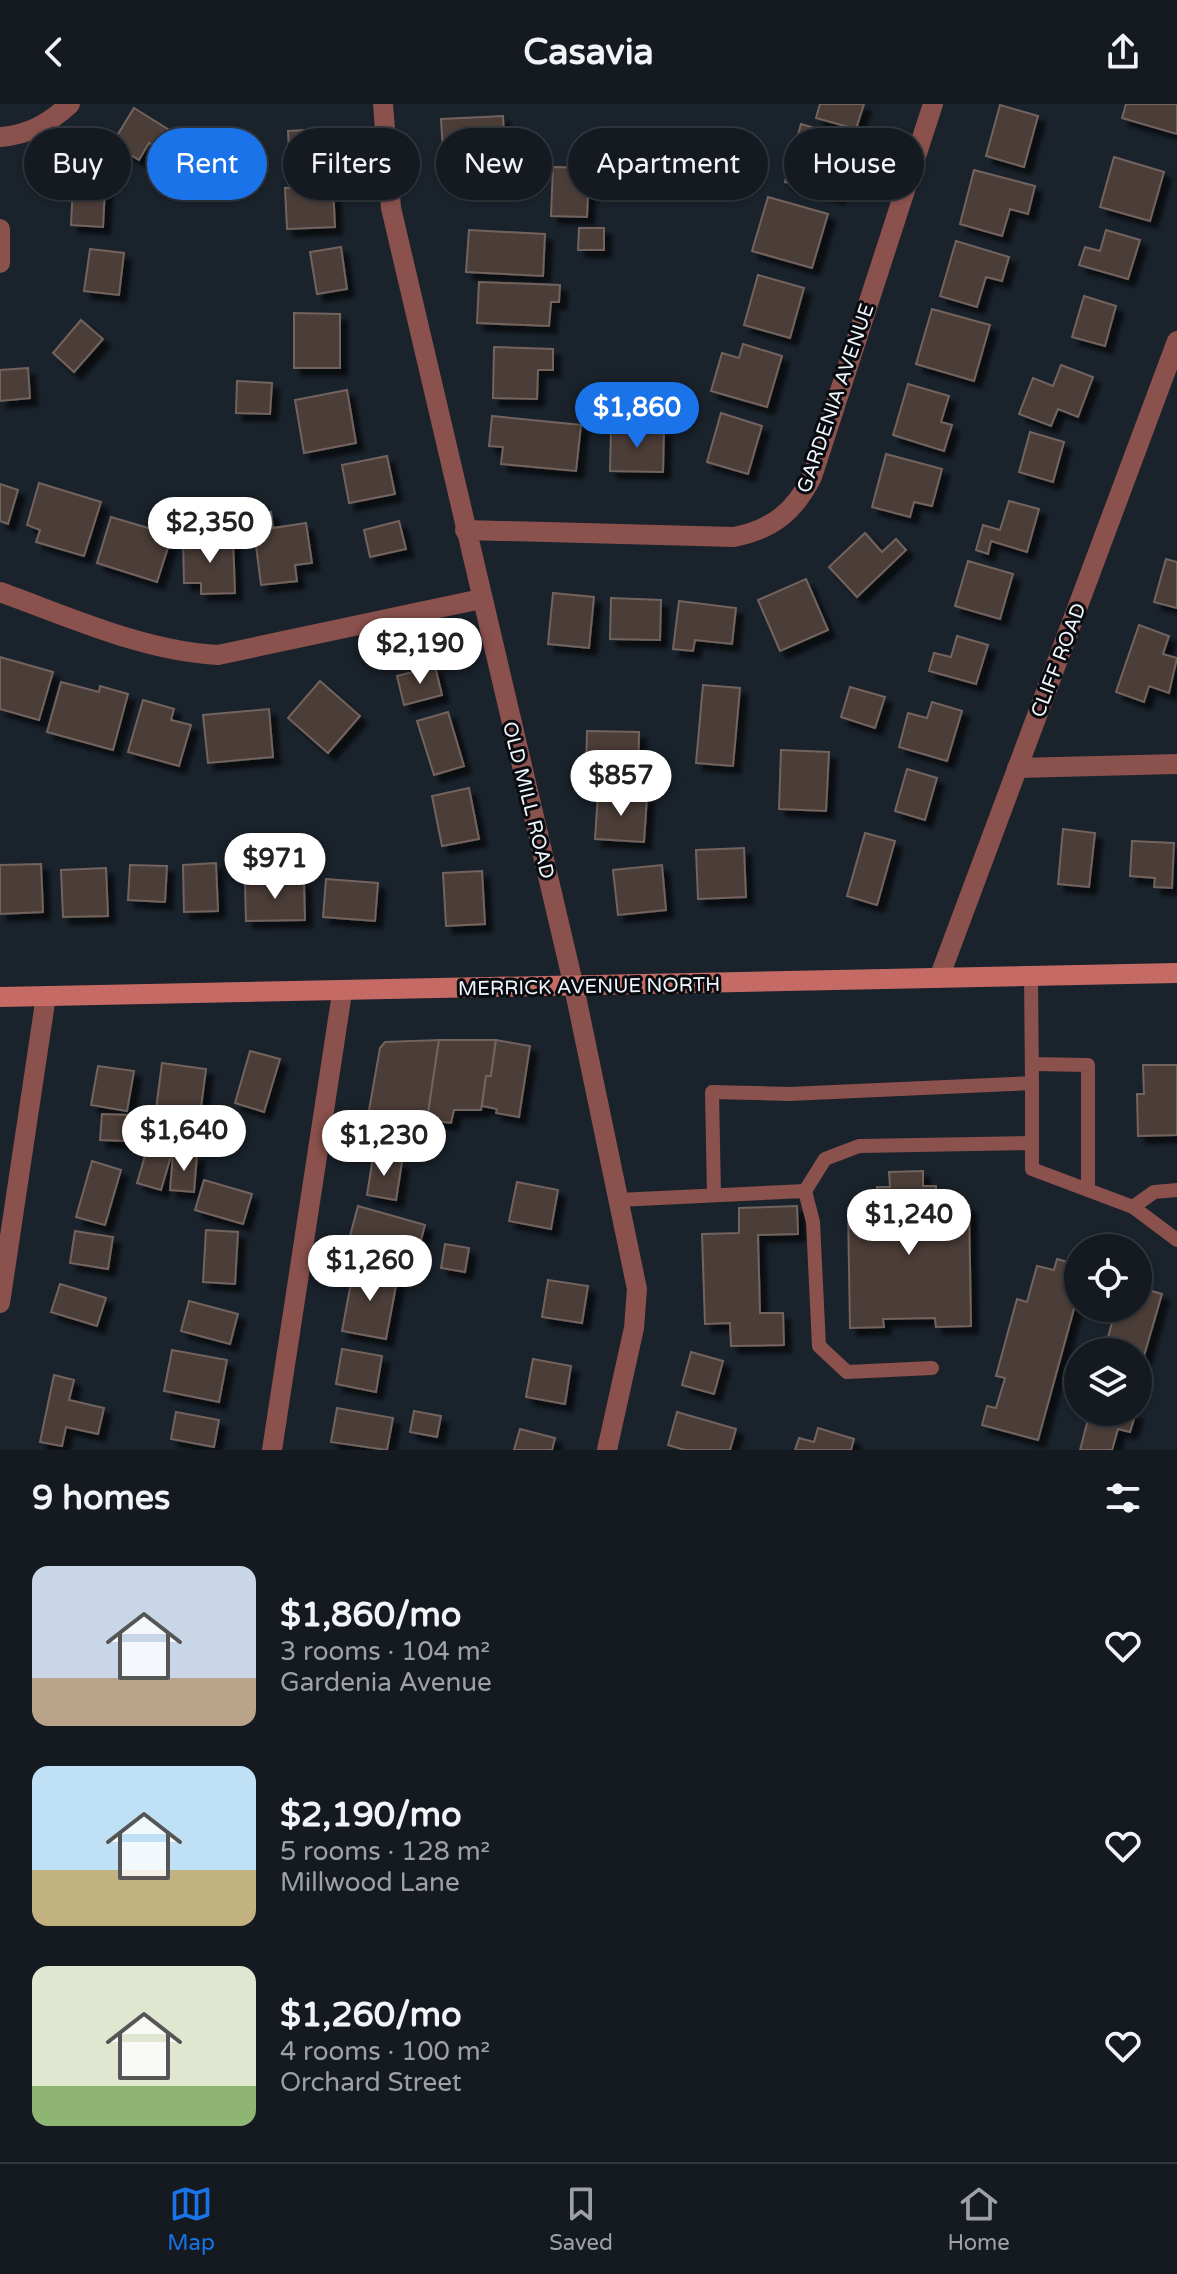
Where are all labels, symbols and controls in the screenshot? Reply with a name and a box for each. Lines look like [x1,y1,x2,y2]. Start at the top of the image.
icon: back [32,30,76,74]
icon: share [1101,30,1145,74]
text: Casavia [523,31,654,74]
chip: Buy [24,128,131,200]
chip: Rent [147,128,267,200]
chip: Filters [283,128,420,200]
chip: New [436,128,552,200]
chip: Apartment [568,128,768,200]
chip: House [784,128,924,200]
street label: GARDENIA AVENUE [792,301,880,496]
pin: $1,860 [572,382,702,450]
text: $1,860 [593,392,681,423]
pin: $2,350 [145,497,275,565]
text: $2,350 [166,507,254,538]
street label: CLIFF ROAD [1026,600,1092,721]
pin: $2,190 [355,618,485,686]
text: $2,190 [376,628,464,659]
street label: OLD MILL ROAD [497,719,559,881]
pin: $857 [574,750,668,818]
text: $857 [588,760,654,791]
pin: $971 [228,833,322,901]
text: $971 [242,843,308,874]
street label: MERRICK AVENUE NORTH [458,973,720,1001]
pin: $1,640 [119,1105,249,1173]
pin: $1,230 [319,1110,449,1178]
text: $1,640 [140,1115,228,1146]
text: $1,230 [340,1120,428,1151]
pin: $1,240 [844,1189,974,1257]
text: $1,240 [865,1199,953,1230]
map controls [1064,1234,1152,1426]
button: locate [1064,1234,1152,1322]
pin: $1,260 [305,1235,435,1303]
text: $1,260 [326,1245,414,1276]
button: layers [1064,1338,1152,1426]
icon: filters [1101,1476,1145,1520]
text: 9 homes [32,1478,170,1519]
text: $1,860/mo [280,1595,461,1636]
icon: home [96,1598,192,1694]
icon: heart [1101,1624,1145,1668]
text: 3 rooms · 104 m² [280,1636,490,1667]
text: Gardenia Avenue [280,1667,492,1698]
text: $2,190/mo [280,1795,462,1836]
icon: home [96,1798,192,1894]
icon: heart [1101,1824,1145,1868]
text: 5 rooms · 128 m² [280,1836,490,1867]
text: Millwood Lane [280,1867,460,1898]
text: $1,260/mo [280,1995,462,2036]
icon: home [96,1998,192,2094]
icon: heart [1101,2024,1145,2068]
text: 4 rooms · 100 m² [280,2036,490,2067]
text: Orchard Street [280,2067,462,2098]
tab: Map [167,2182,215,2256]
tab: Saved [549,2182,613,2256]
tab: Home [947,2182,1010,2256]

